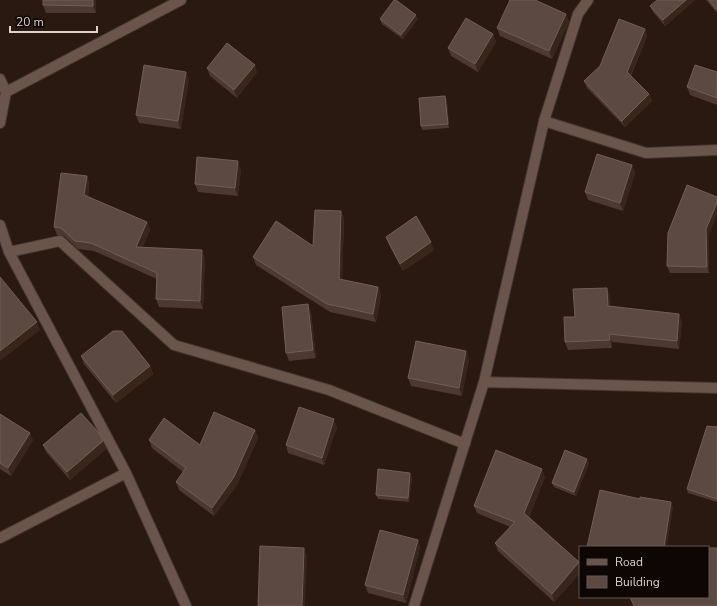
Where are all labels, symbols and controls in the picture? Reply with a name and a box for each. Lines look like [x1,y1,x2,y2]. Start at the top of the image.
scale bar [10,8,97,34]
text: 20 m [16,14,44,30]
legend [579,546,709,598]
text: Road [615,554,643,570]
text: Building [615,574,660,590]

